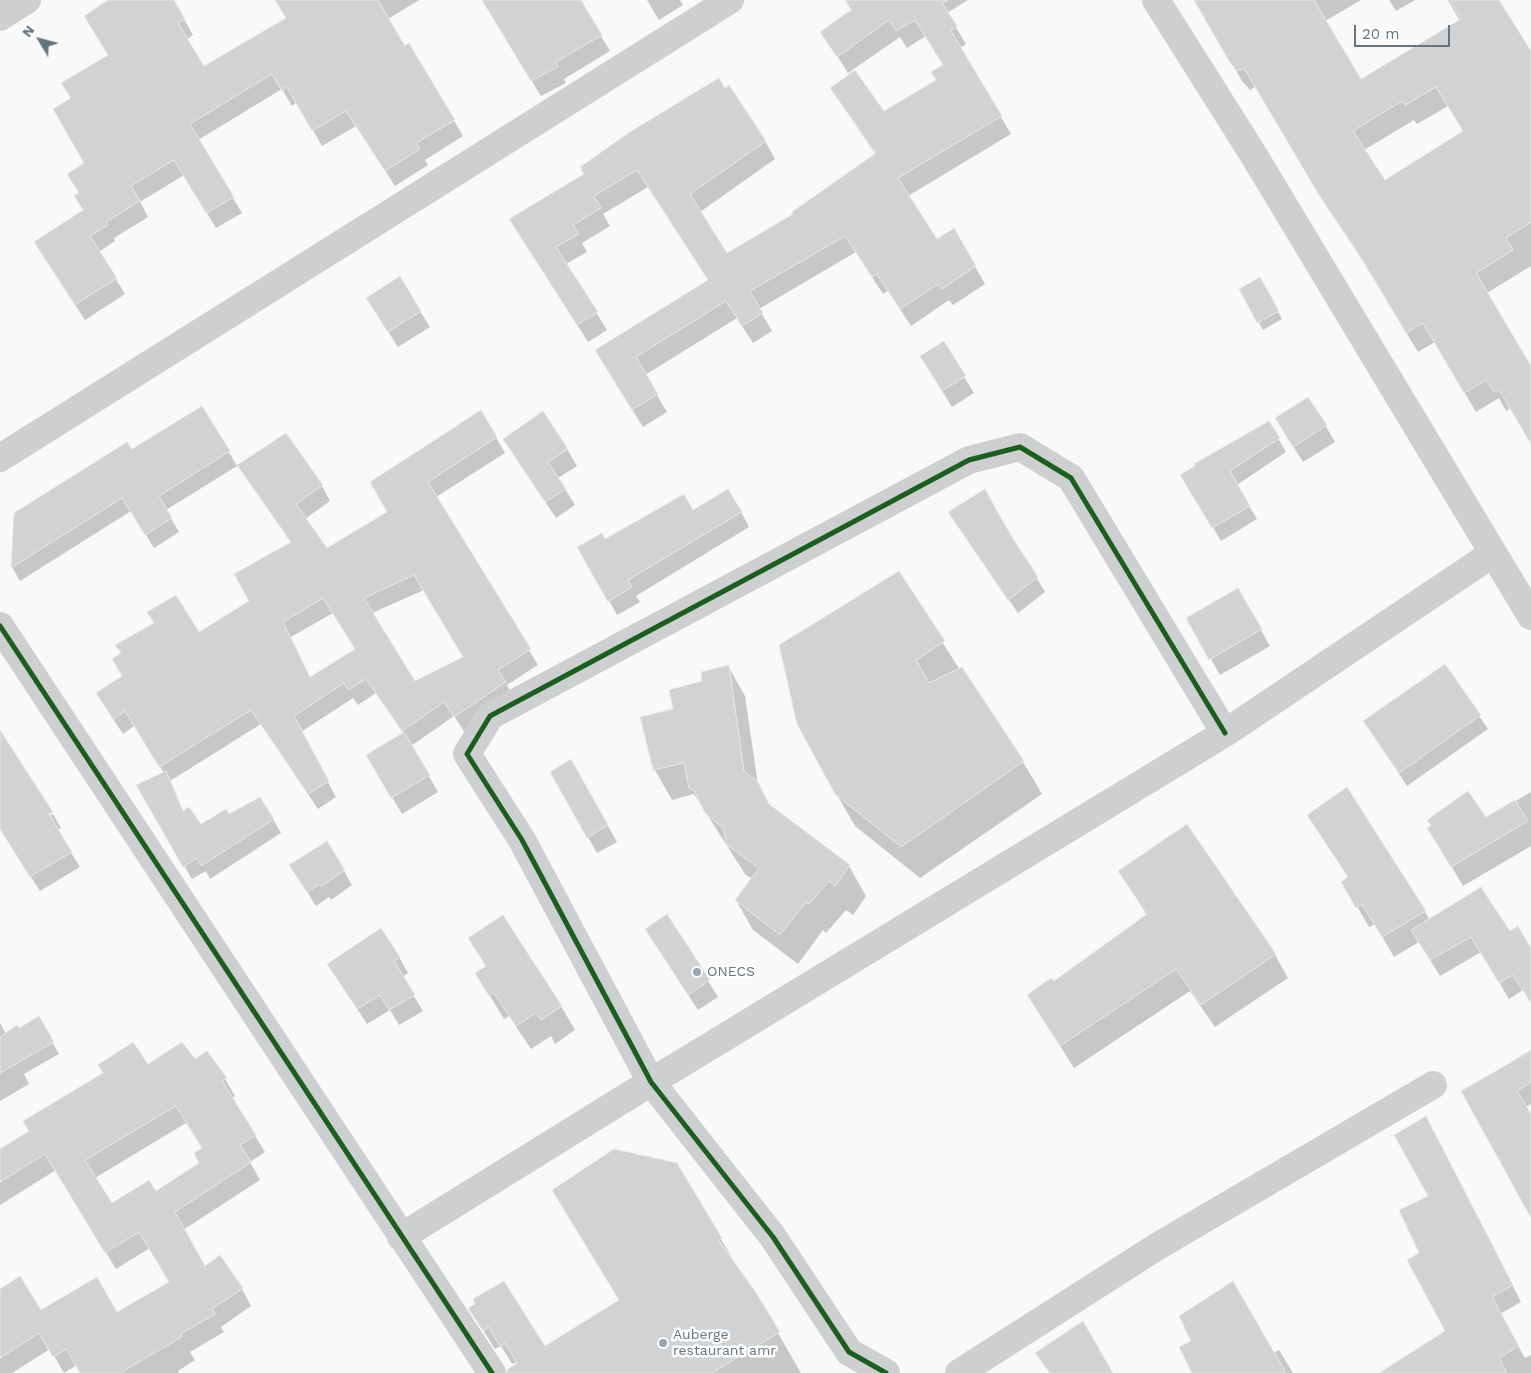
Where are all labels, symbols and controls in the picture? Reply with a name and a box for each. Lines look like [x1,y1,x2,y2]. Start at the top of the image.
north arrow [15,15,65,65]
scale bar [1356,15,1452,47]
text: N [19,22,38,40]
text: 20 m [1362,25,1400,43]
place label: ONECS [707,964,755,980]
marker: ONECS [691,966,703,978]
place label: Auberge restaurant amr [673,1327,776,1360]
marker: Auberge restaurant amr [657,1337,669,1349]

